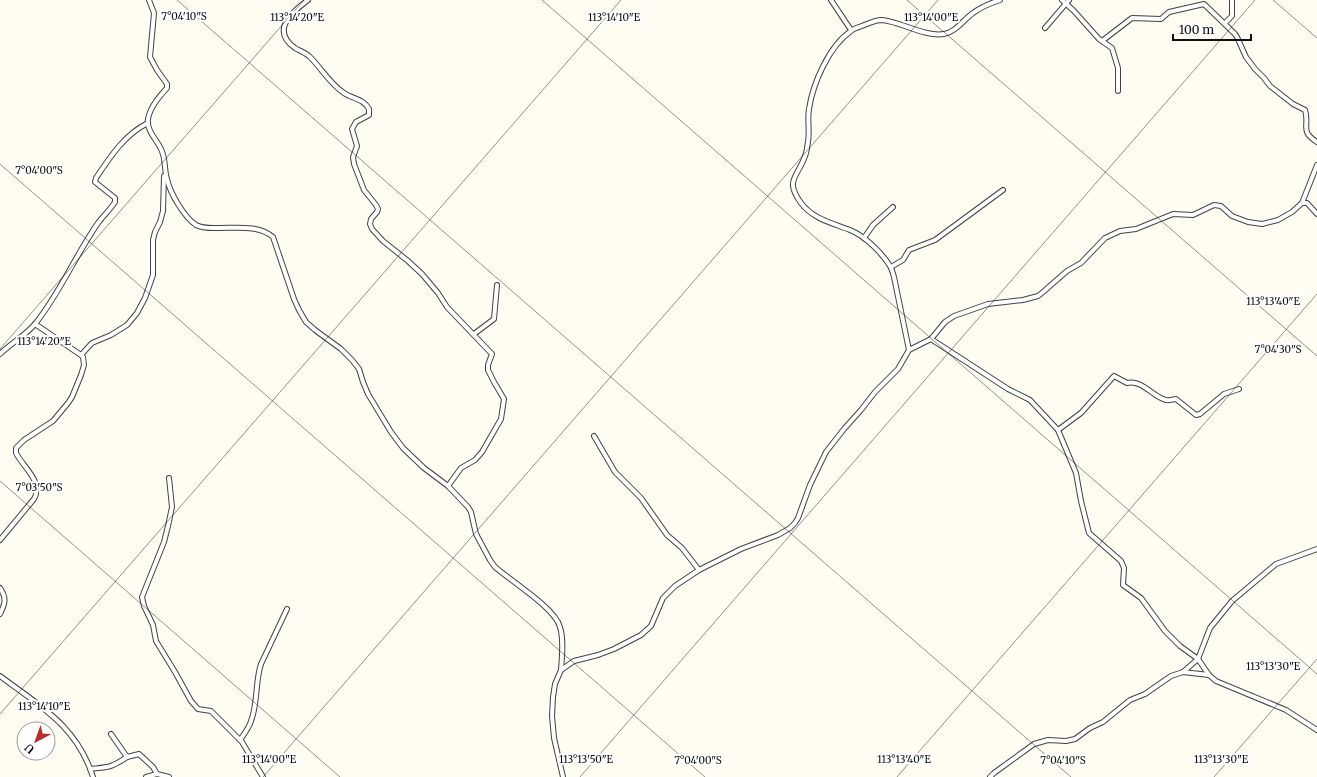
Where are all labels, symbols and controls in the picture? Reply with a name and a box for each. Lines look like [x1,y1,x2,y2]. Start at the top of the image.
text: 7°04'10"S [161,10,207,23]
text: 113°14'20"E [270,11,324,24]
text: 113°14'10"E [588,11,641,24]
text: 113°14'00"E [904,11,959,24]
scale bar [1173,16,1251,42]
text: 100 m [1179,22,1214,37]
text: 7°04'00"S [15,164,63,177]
text: 113°13'40"E [1246,295,1300,308]
text: 113°14'20"E [17,335,71,348]
text: 7°04'30"S [1255,343,1302,356]
text: 7°03'50"S [16,481,62,494]
text: 113°13'30"E [1246,660,1301,673]
text: 113°14'10"E [18,700,71,713]
north arrow [16,721,56,761]
text: U [21,740,37,757]
text: 113°14'00"E [242,753,297,766]
text: 113°13'50"E [559,753,614,766]
text: 113°13'40"E [877,753,931,766]
text: 113°13'30"E [1194,753,1249,766]
text: 7°04'00"S [674,754,722,767]
text: 7°04'10"S [1040,754,1086,767]

